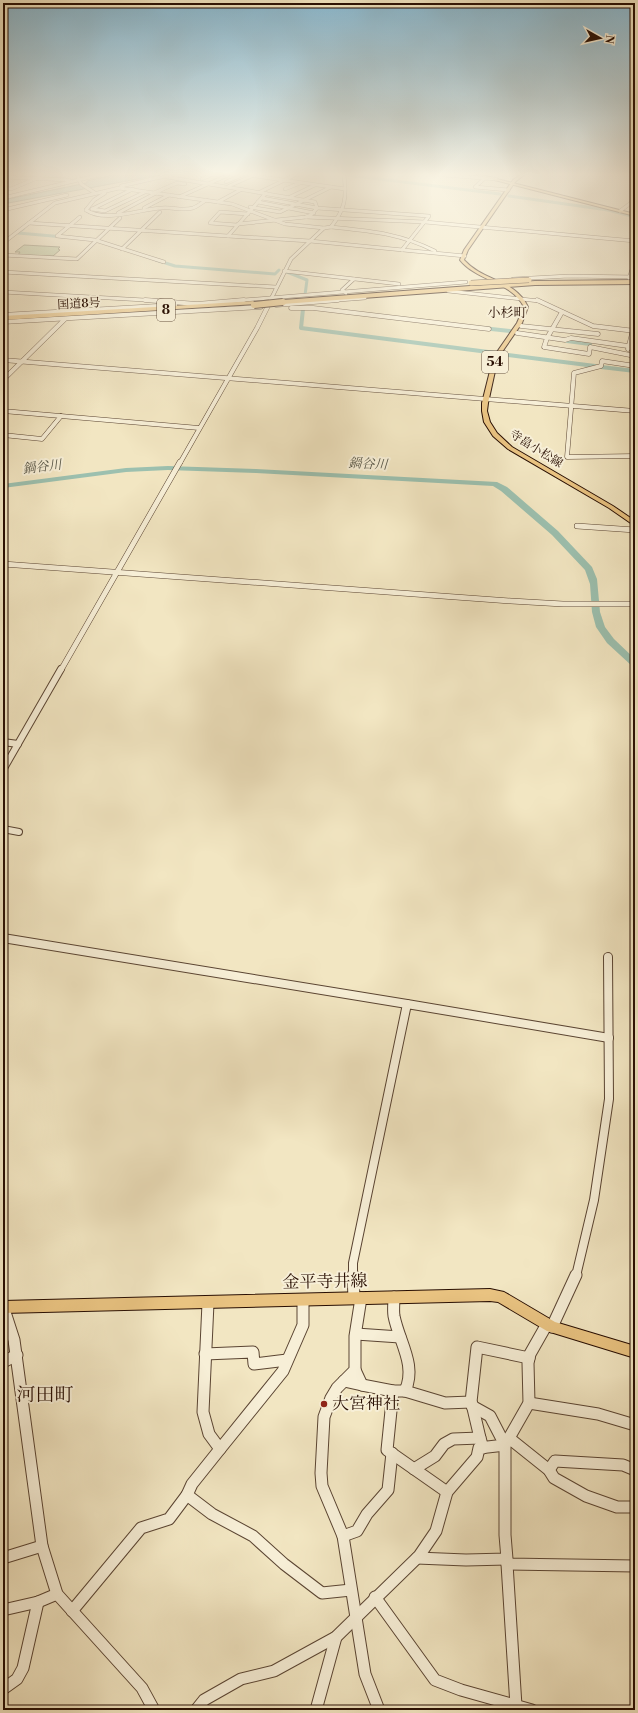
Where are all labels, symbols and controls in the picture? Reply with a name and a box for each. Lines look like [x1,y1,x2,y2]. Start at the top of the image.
north arrow [580,18,620,58]
text: N [601,34,616,45]
street label: 国道8号 [57,295,101,313]
road number: 8 [157,299,175,321]
district label: 小杉町 [487,305,527,321]
road number: 54 [482,351,508,373]
street label: 寺畠小松線 [507,427,565,471]
water label: 鍋谷川 [348,455,390,473]
water label: 鍋谷川 [22,456,64,477]
street label: 金平寺井線 [282,1270,368,1294]
district label: 河田町 [16,1383,74,1407]
place label: 大宮神社 [332,1393,400,1415]
marker: 大宮神社 [319,1399,329,1409]

